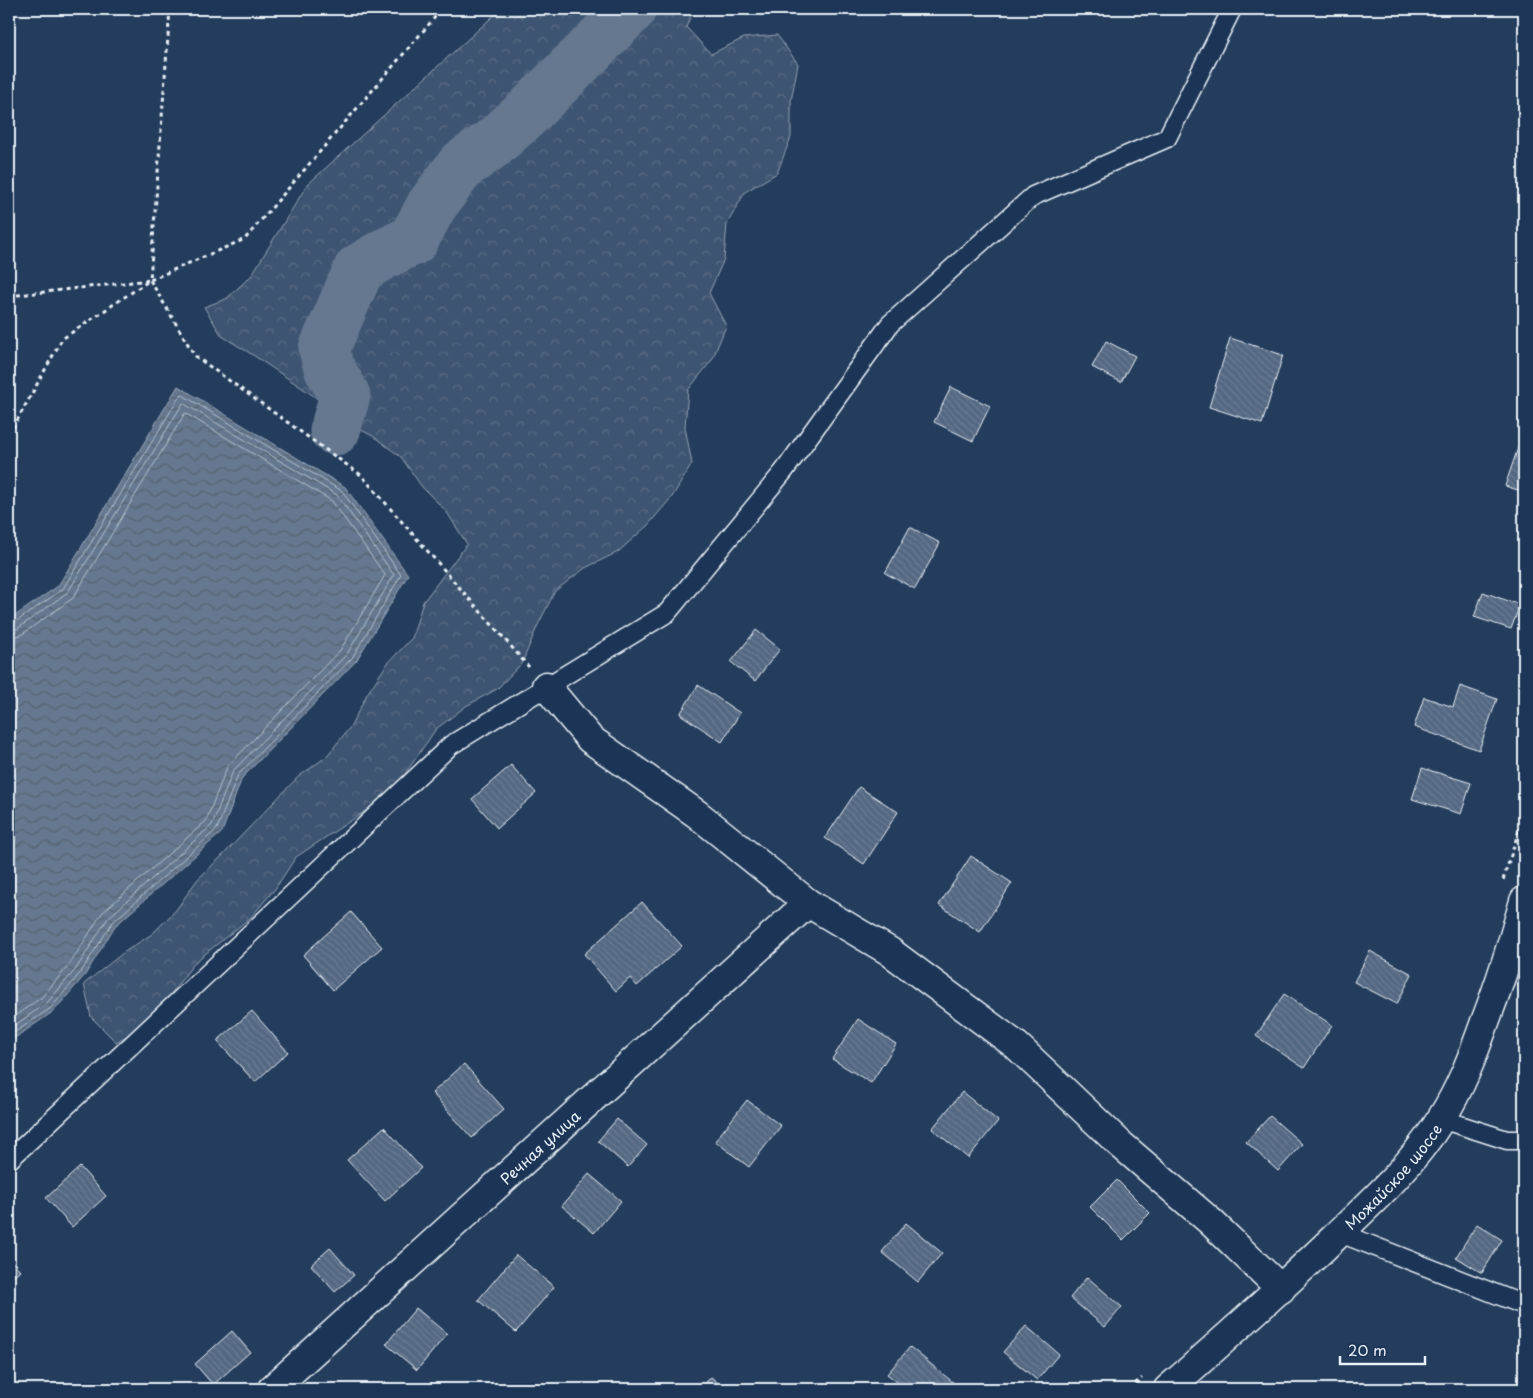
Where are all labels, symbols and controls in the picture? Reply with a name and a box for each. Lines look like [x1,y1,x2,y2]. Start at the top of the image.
street label: Речная улица [494,1104,585,1189]
street label: Можайское шоссе [1339,1118,1447,1234]
scale bar [1340,1333,1426,1365]
text: 20 m [1348,1338,1387,1361]

